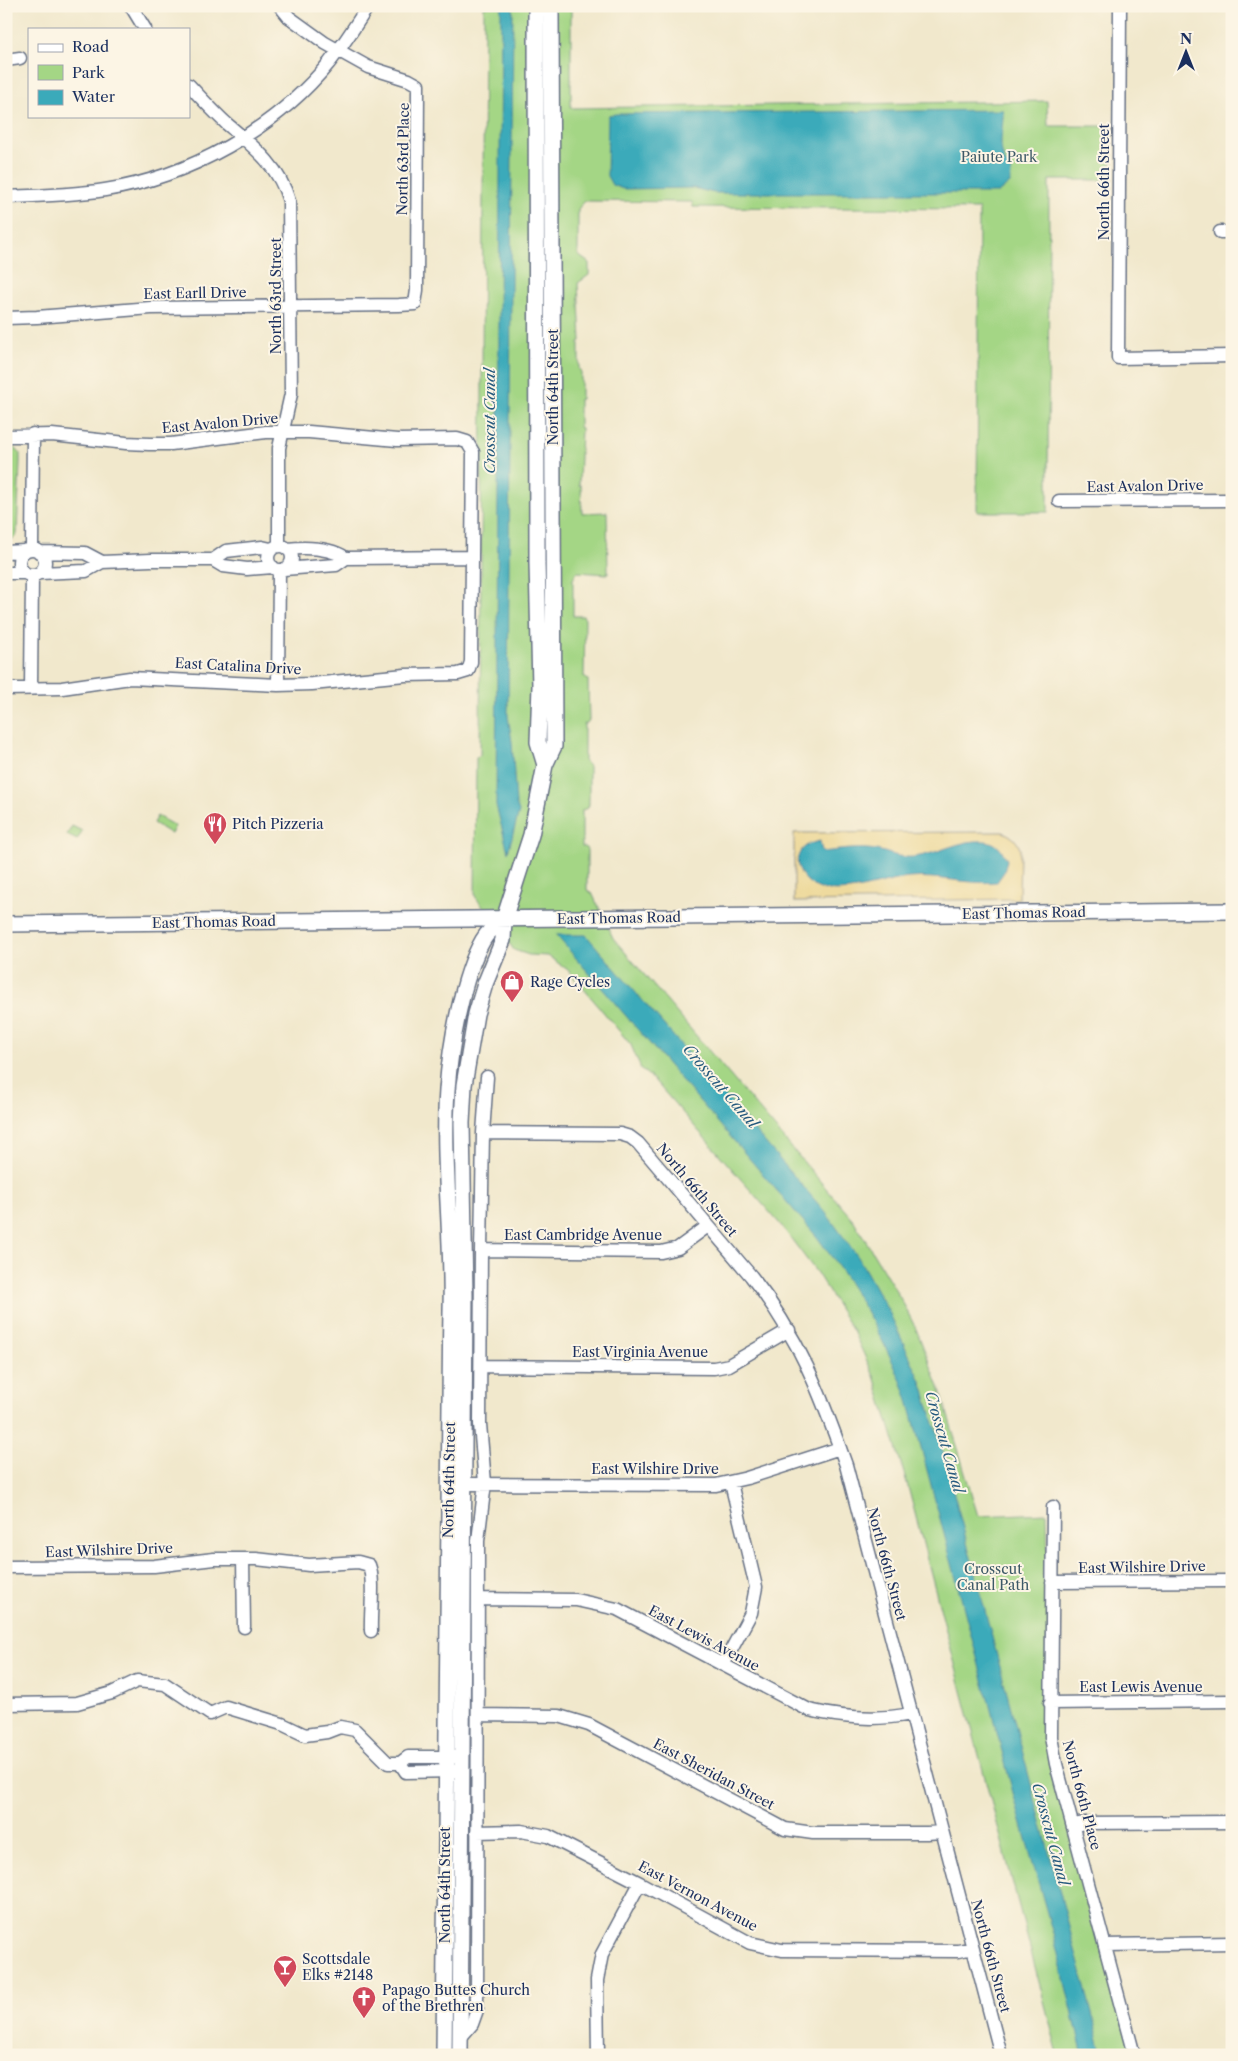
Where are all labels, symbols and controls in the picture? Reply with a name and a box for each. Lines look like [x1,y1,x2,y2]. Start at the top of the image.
legend [28,28,190,118]
north arrow [1160,28,1210,78]
text: N [1180,30,1192,48]
text: Road [72,37,109,56]
text: Park [72,63,106,82]
text: Water [71,87,116,106]
street label: North 63rd Place [393,102,413,216]
street label: North 66th Street [1095,124,1113,240]
park label: Paiute Park [961,148,1038,166]
street label: North 63rd Street [267,238,285,354]
street label: East Earll Drive [143,283,247,303]
street label: North 64th Street [544,329,562,445]
water label: Crosscut Canal [480,366,499,474]
street label: East Avalon Drive [161,409,279,437]
street label: East Avalon Drive [1086,476,1204,496]
street label: East Catalina Drive [174,654,302,678]
restaurant icon: Pitch Pizzeria [202,811,228,845]
place label: Pitch Pizzeria [232,815,324,833]
street label: East Thomas Road [962,903,1087,923]
street label: East Thomas Road [557,908,682,928]
street label: East Thomas Road [152,912,277,932]
shop icon: Rage Cycles [499,969,525,1003]
place label: Rage Cycles [530,973,610,991]
water label: Crosscut Canal [679,1040,764,1134]
street label: North 66th Street [653,1140,741,1241]
street label: East Cambridge Avenue [504,1226,662,1244]
street label: East Virginia Avenue [572,1343,708,1361]
water label: Crosscut Canal [921,1389,969,1497]
street label: North 64th Street [439,1422,459,1538]
street label: East Wilshire Drive [591,1460,719,1478]
street label: North 66th Street [863,1505,911,1623]
street label: East Wilshire Drive [45,1539,173,1561]
street label: East Wilshire Drive [1078,1557,1206,1577]
park label: Crosscut Canal Path [957,1560,1029,1594]
street label: East Lewis Avenue [645,1601,763,1675]
street label: East Lewis Avenue [1079,1678,1203,1696]
street label: East Sheridan Street [650,1734,778,1814]
street label: North 66th Place [1059,1738,1105,1852]
water label: Crosscut Canal [1028,1781,1074,1889]
street label: North 64th Street [436,1827,454,1943]
street label: East Vernon Avenue [635,1857,761,1935]
street label: North 66th Street [967,1897,1015,2015]
place label: Scottsdale Elks #2148 [302,1950,373,1984]
bar icon: Scottsdale Elks #2148 [272,1954,298,1988]
place label: Papago Buttes Church of the Brethren [382,1981,530,2015]
church icon: Papago Buttes Church of the Brethren [351,1985,377,2019]

